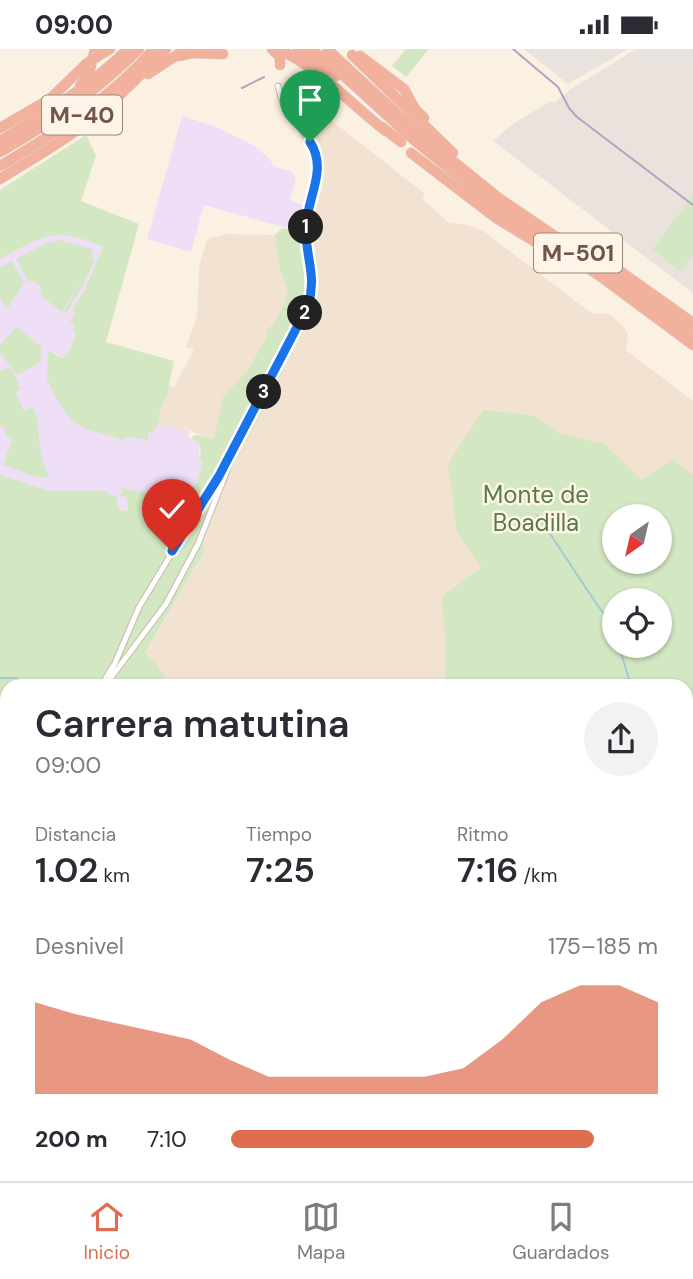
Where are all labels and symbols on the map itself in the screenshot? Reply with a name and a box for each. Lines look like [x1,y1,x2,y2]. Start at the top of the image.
pin [280,70,340,142]
road number: M-40 [42,95,122,135]
pin: 1 [288,209,324,245]
road number: M-501 [534,233,622,273]
pin: 2 [288,295,322,331]
pin: 3 [246,375,282,409]
pin [142,479,202,551]
park label: Monte de Boadilla [483,479,589,538]
north arrow [602,504,672,574]

